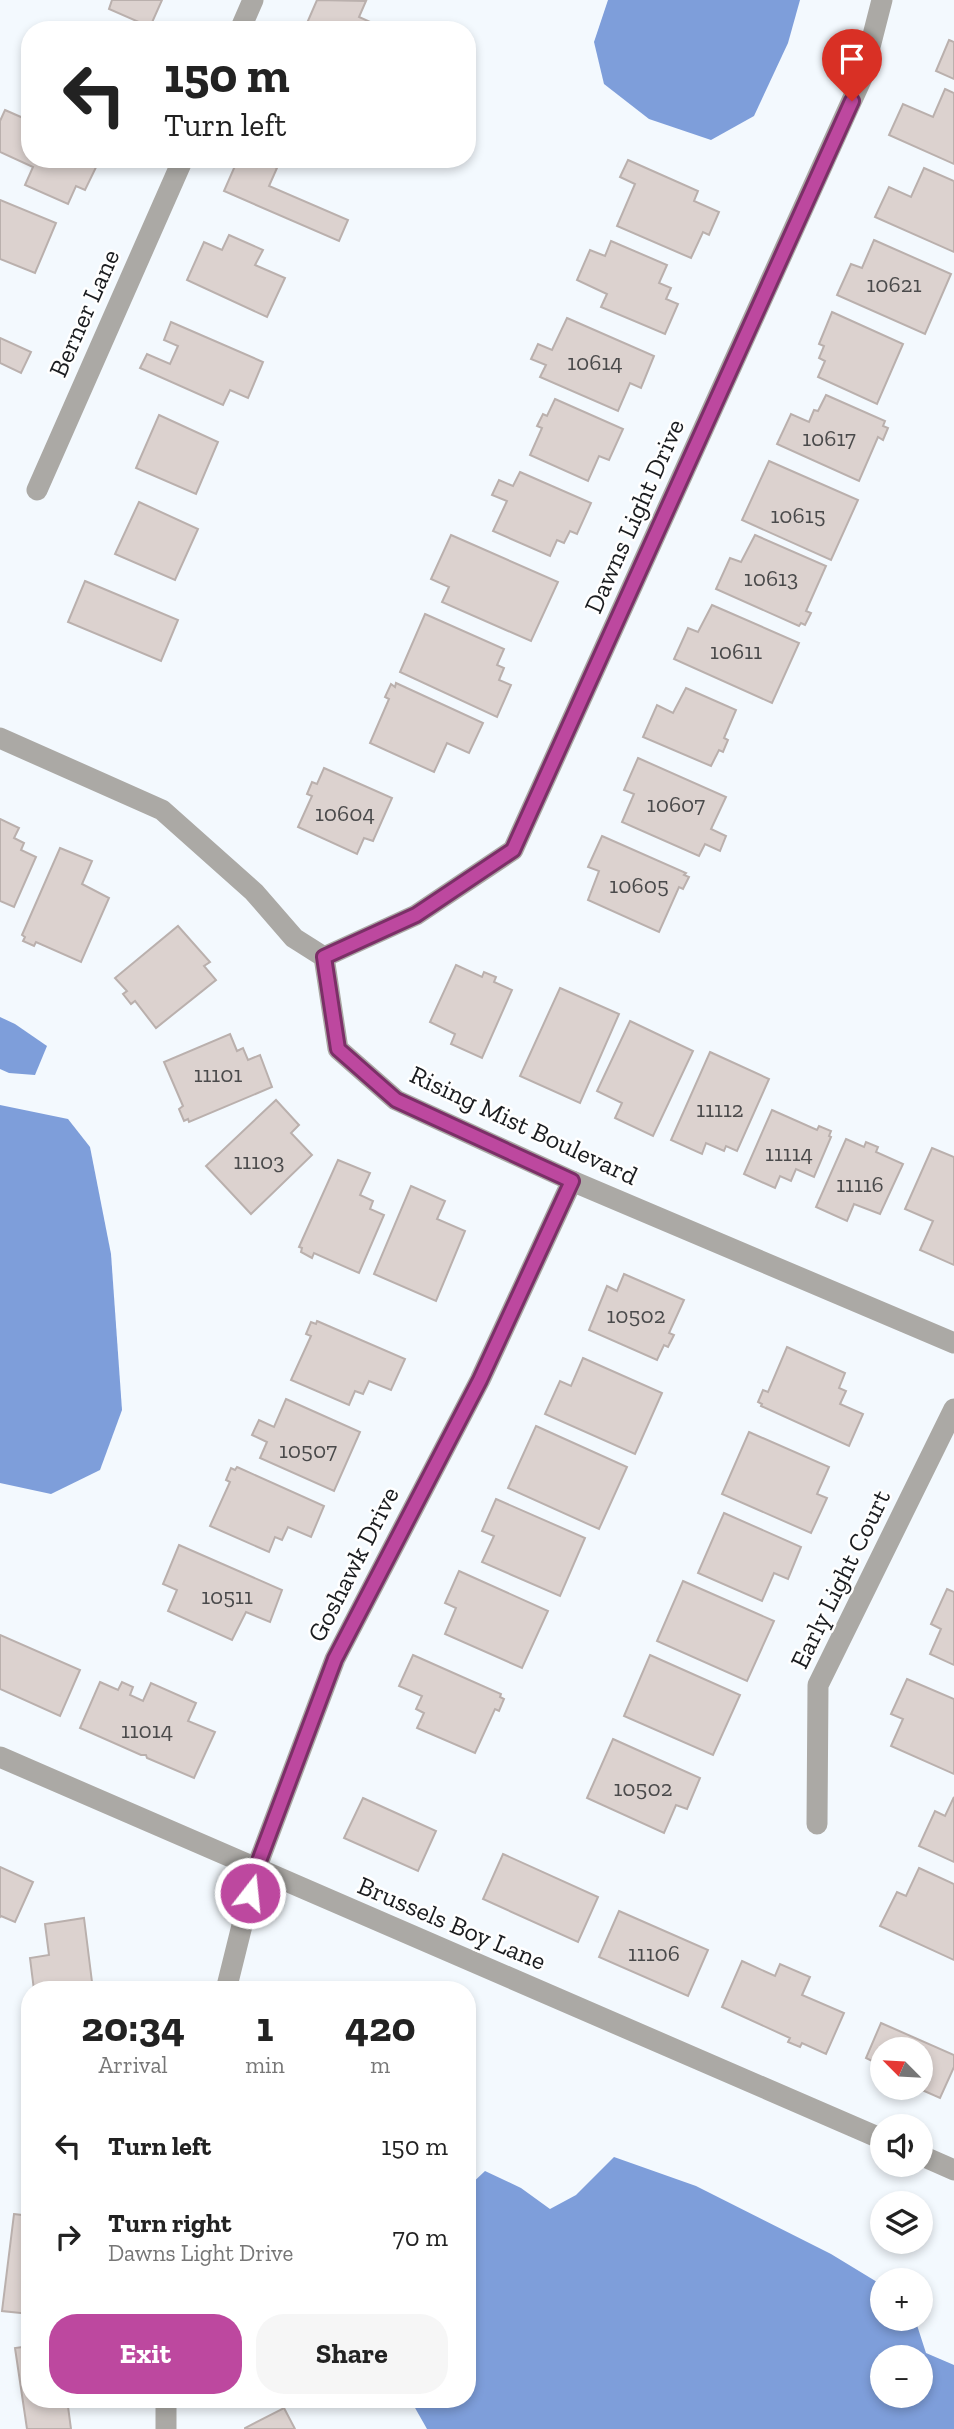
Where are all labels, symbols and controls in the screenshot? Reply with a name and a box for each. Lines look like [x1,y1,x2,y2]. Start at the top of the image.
pin [822,29,882,101]
icon: arrive [833,40,871,78]
text: 150 m [164,46,290,105]
icon: left [49,49,140,140]
text: Turn left [164,106,286,144]
street label: Berner Lane [42,244,126,382]
house number: 10621 [866,270,922,298]
house number: 10614 [567,348,623,376]
street label: Dawns Light Drive [577,414,691,618]
house number: 10617 [802,424,856,452]
house number: 10615 [771,501,825,529]
house number: 10613 [744,564,798,592]
house number: 10611 [710,637,762,665]
house number: 10607 [647,790,705,818]
house number: 10604 [315,799,375,827]
house number: 10605 [609,871,669,899]
street label: Rising Mist Boulevard [405,1058,643,1192]
house number: 11101 [194,1060,242,1088]
house number: 11112 [696,1095,744,1123]
house number: 11114 [765,1139,813,1167]
house number: 11103 [233,1147,285,1175]
house number: 11116 [836,1170,884,1198]
house number: 10502 [607,1301,665,1329]
house number: 10507 [279,1436,337,1464]
street label: Goshawk Drive [300,1481,406,1647]
street label: Early Light Court [783,1484,897,1674]
house number: 10511 [201,1582,253,1610]
house number: 11014 [121,1716,173,1744]
house number: 10502 [614,1774,672,1802]
position arrow [213,1856,287,1930]
street label: Brussels Boy Lane [353,1869,551,1977]
house number: 11106 [628,1939,680,1967]
text: 20:34 [81,2001,185,2052]
text: 1 [256,2001,273,2052]
text: 420 [345,2001,416,2052]
north arrow [870,2037,933,2100]
map controls [870,2037,933,2408]
text: Arrival [98,2051,168,2079]
text: min [245,2051,285,2079]
text: m [370,2051,390,2079]
button: sound [870,2114,933,2177]
icon: left [49,2127,87,2165]
text: Turn left [108,2130,211,2162]
text: 150 m [381,2130,448,2162]
button: layers [870,2191,933,2254]
text: Turn right [108,2207,231,2239]
icon: right [49,2218,87,2256]
text: 70 m [392,2221,448,2253]
text: Dawns Light Drive [108,2239,293,2267]
button: + [870,2268,933,2331]
button: Exit [49,2314,242,2394]
button: Share [256,2314,448,2394]
button: − [870,2345,933,2408]

